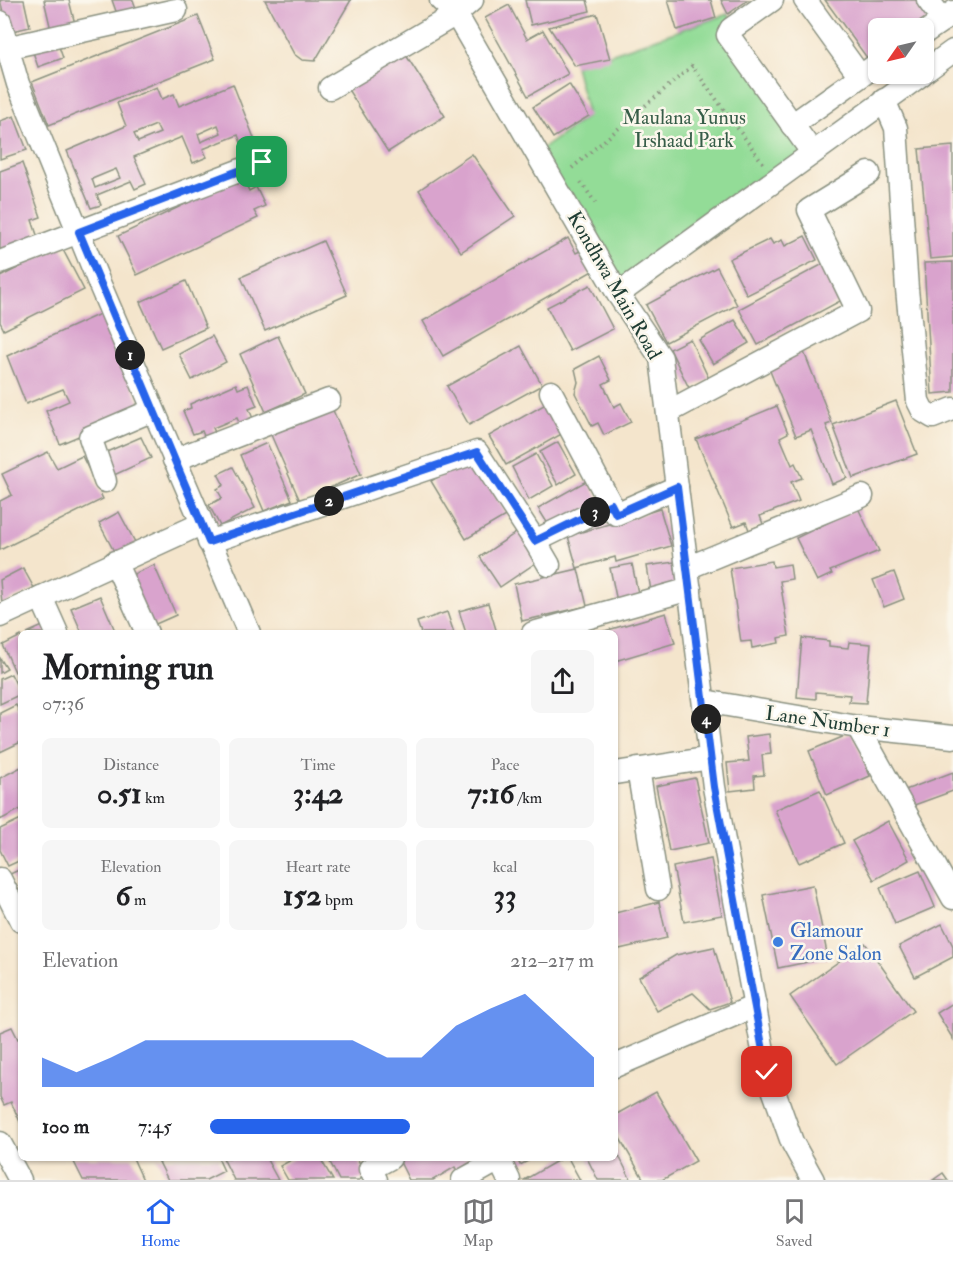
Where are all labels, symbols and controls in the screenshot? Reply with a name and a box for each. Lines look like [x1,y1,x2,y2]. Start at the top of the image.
north arrow [868,18,934,84]
map controls [868,18,934,84]
park label: Maulana Yunus Irshaad Park [622,105,746,153]
pin [236,136,287,187]
icon: arrive [245,145,278,178]
street label: Kondhwa Main Road [562,207,667,364]
pin: 1 [115,340,145,370]
text: 1 [127,345,133,365]
pin: 2 [314,486,344,516]
text: 2 [325,491,333,511]
pin: 3 [580,497,610,527]
text: 3 [592,502,598,522]
text: Morning run [42,648,214,689]
button: share [531,650,594,713]
text: 07:36 [42,691,84,716]
street label: Lane Number 1 [764,700,892,743]
pin: 4 [691,704,721,734]
text: 4 [702,709,710,729]
text: Distance [103,755,159,775]
text: Time [301,755,335,775]
text: Pace [491,755,519,775]
text: 0.51 [97,775,142,812]
text: 3:42 [293,775,343,812]
text: 7:16 [468,775,515,812]
text: km [142,788,165,808]
text: /km [515,788,542,808]
text: Elevation [101,857,161,877]
text: Heart rate [285,857,351,877]
text: kcal [493,857,517,877]
text: 6 [116,877,131,914]
text: 152 [283,877,322,914]
text: 33 [493,877,517,914]
text: m [131,890,146,910]
text: bpm [322,890,353,910]
place label: Glamour Zone Salon [790,918,882,966]
marker: Glamour Zone Salon [771,935,785,949]
text: Elevation [42,948,118,973]
text: 212–217 m [510,948,594,973]
pin [741,1046,792,1097]
icon: check [750,1055,783,1088]
text: 100 m [42,1114,89,1139]
text: 7:45 [138,1114,172,1139]
tab: Home [141,1195,180,1251]
tab: Map [462,1195,495,1251]
tab: Saved [776,1195,812,1251]

